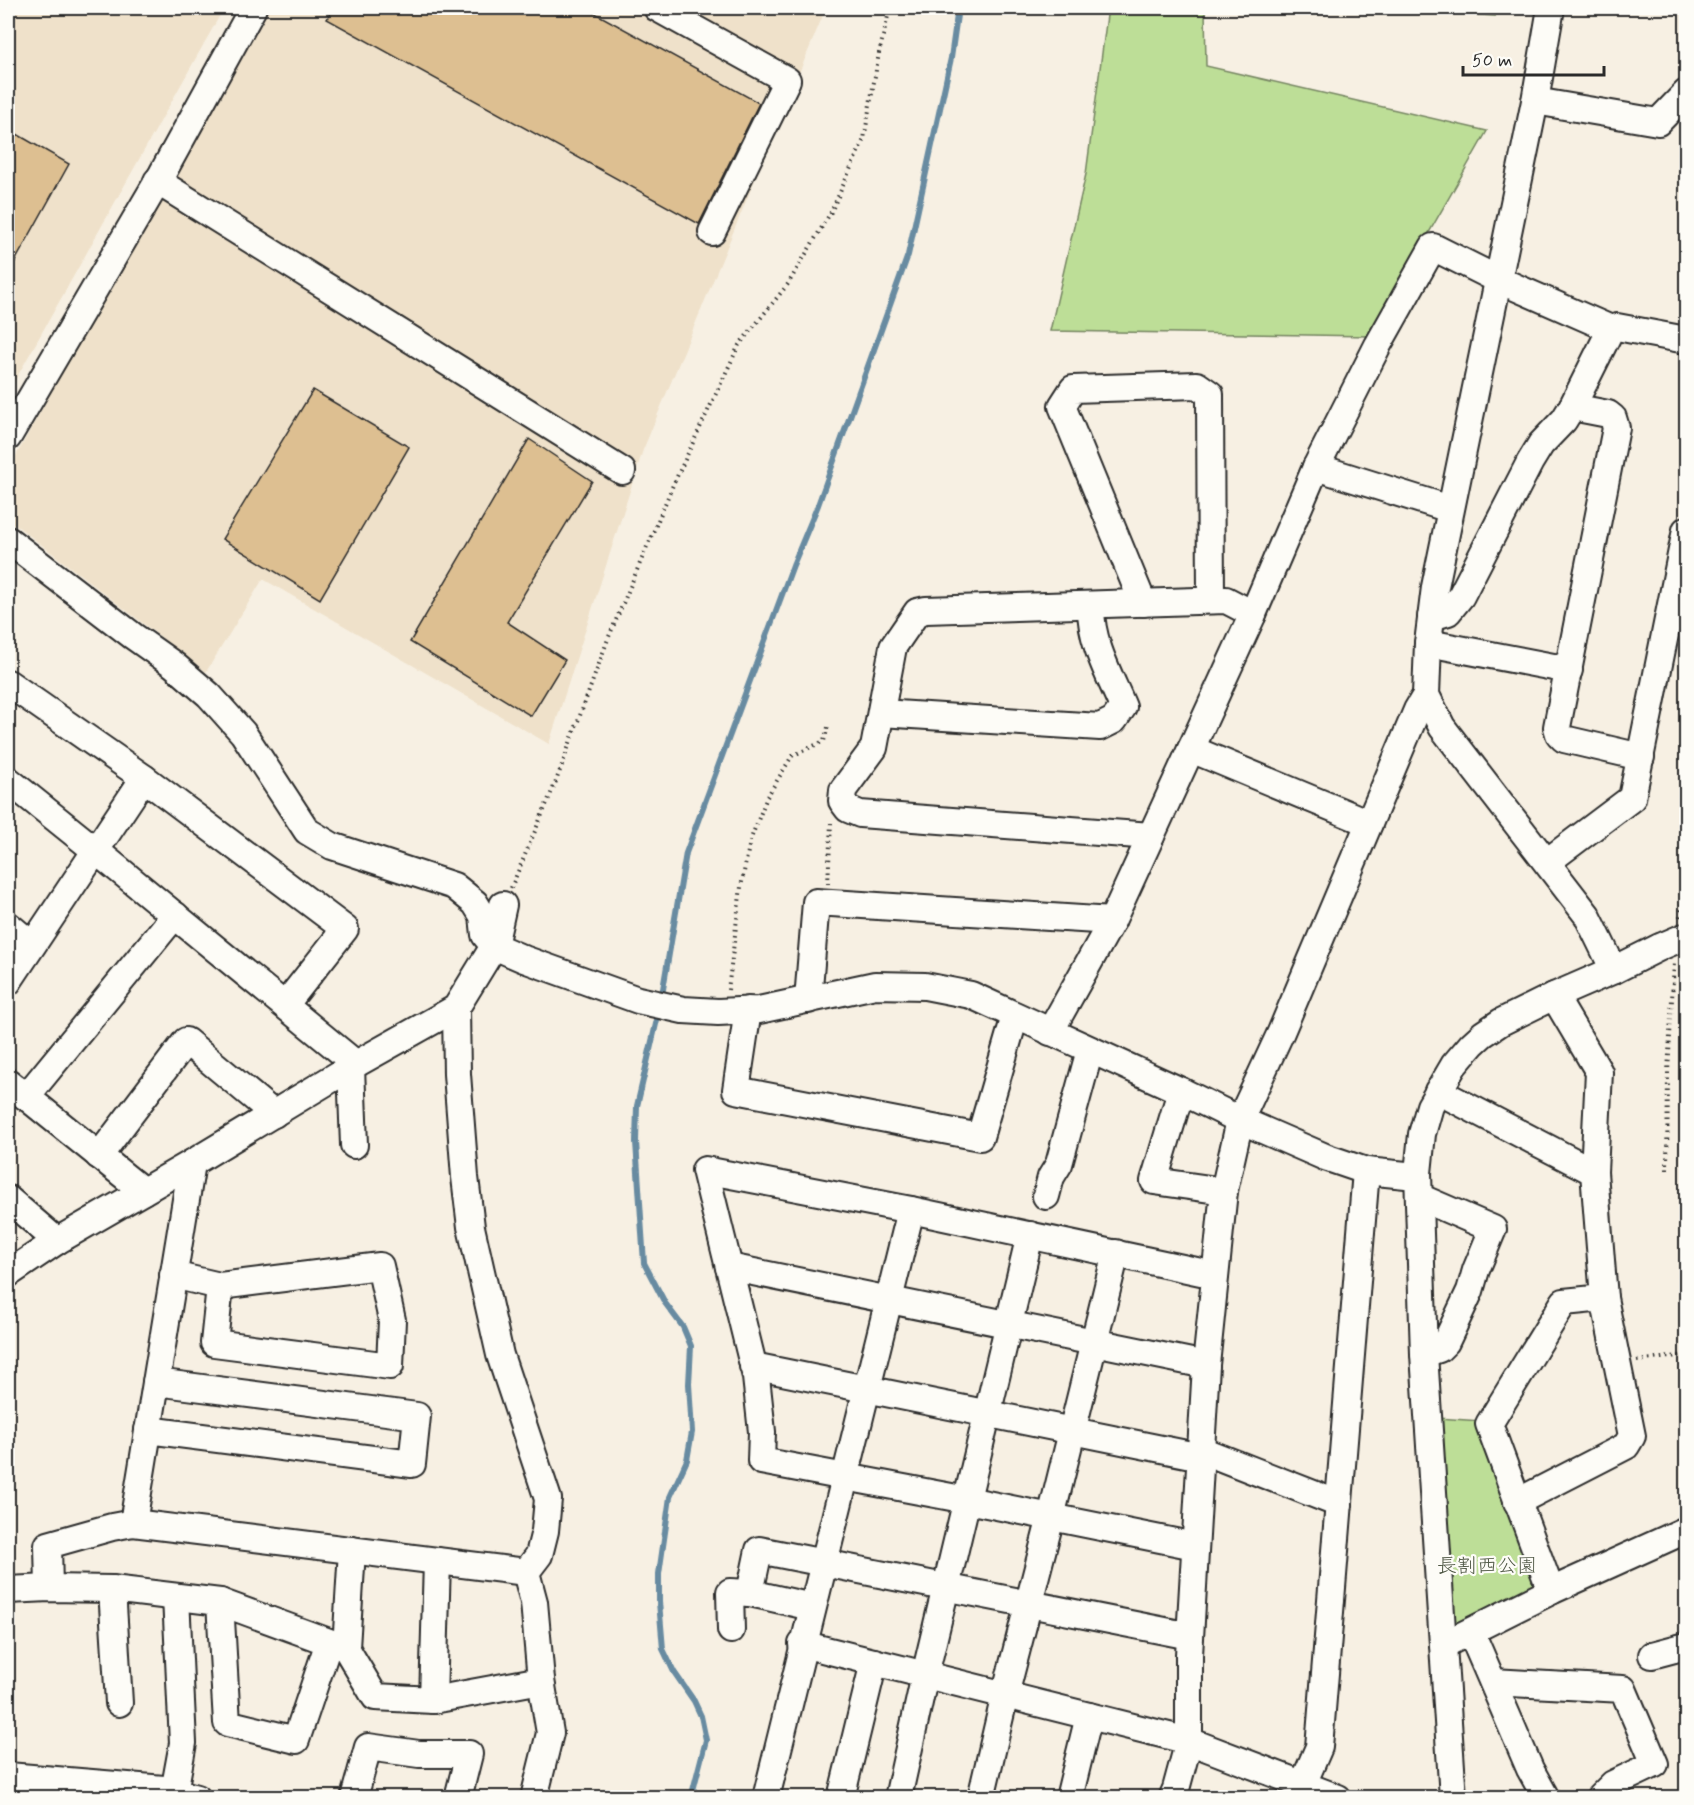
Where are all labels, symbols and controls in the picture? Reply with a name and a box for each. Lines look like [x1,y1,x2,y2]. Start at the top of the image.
scale bar [1463,39,1604,77]
text: 50 m [1472,49,1512,73]
park label: 長割西公園 [1437,1553,1537,1580]

